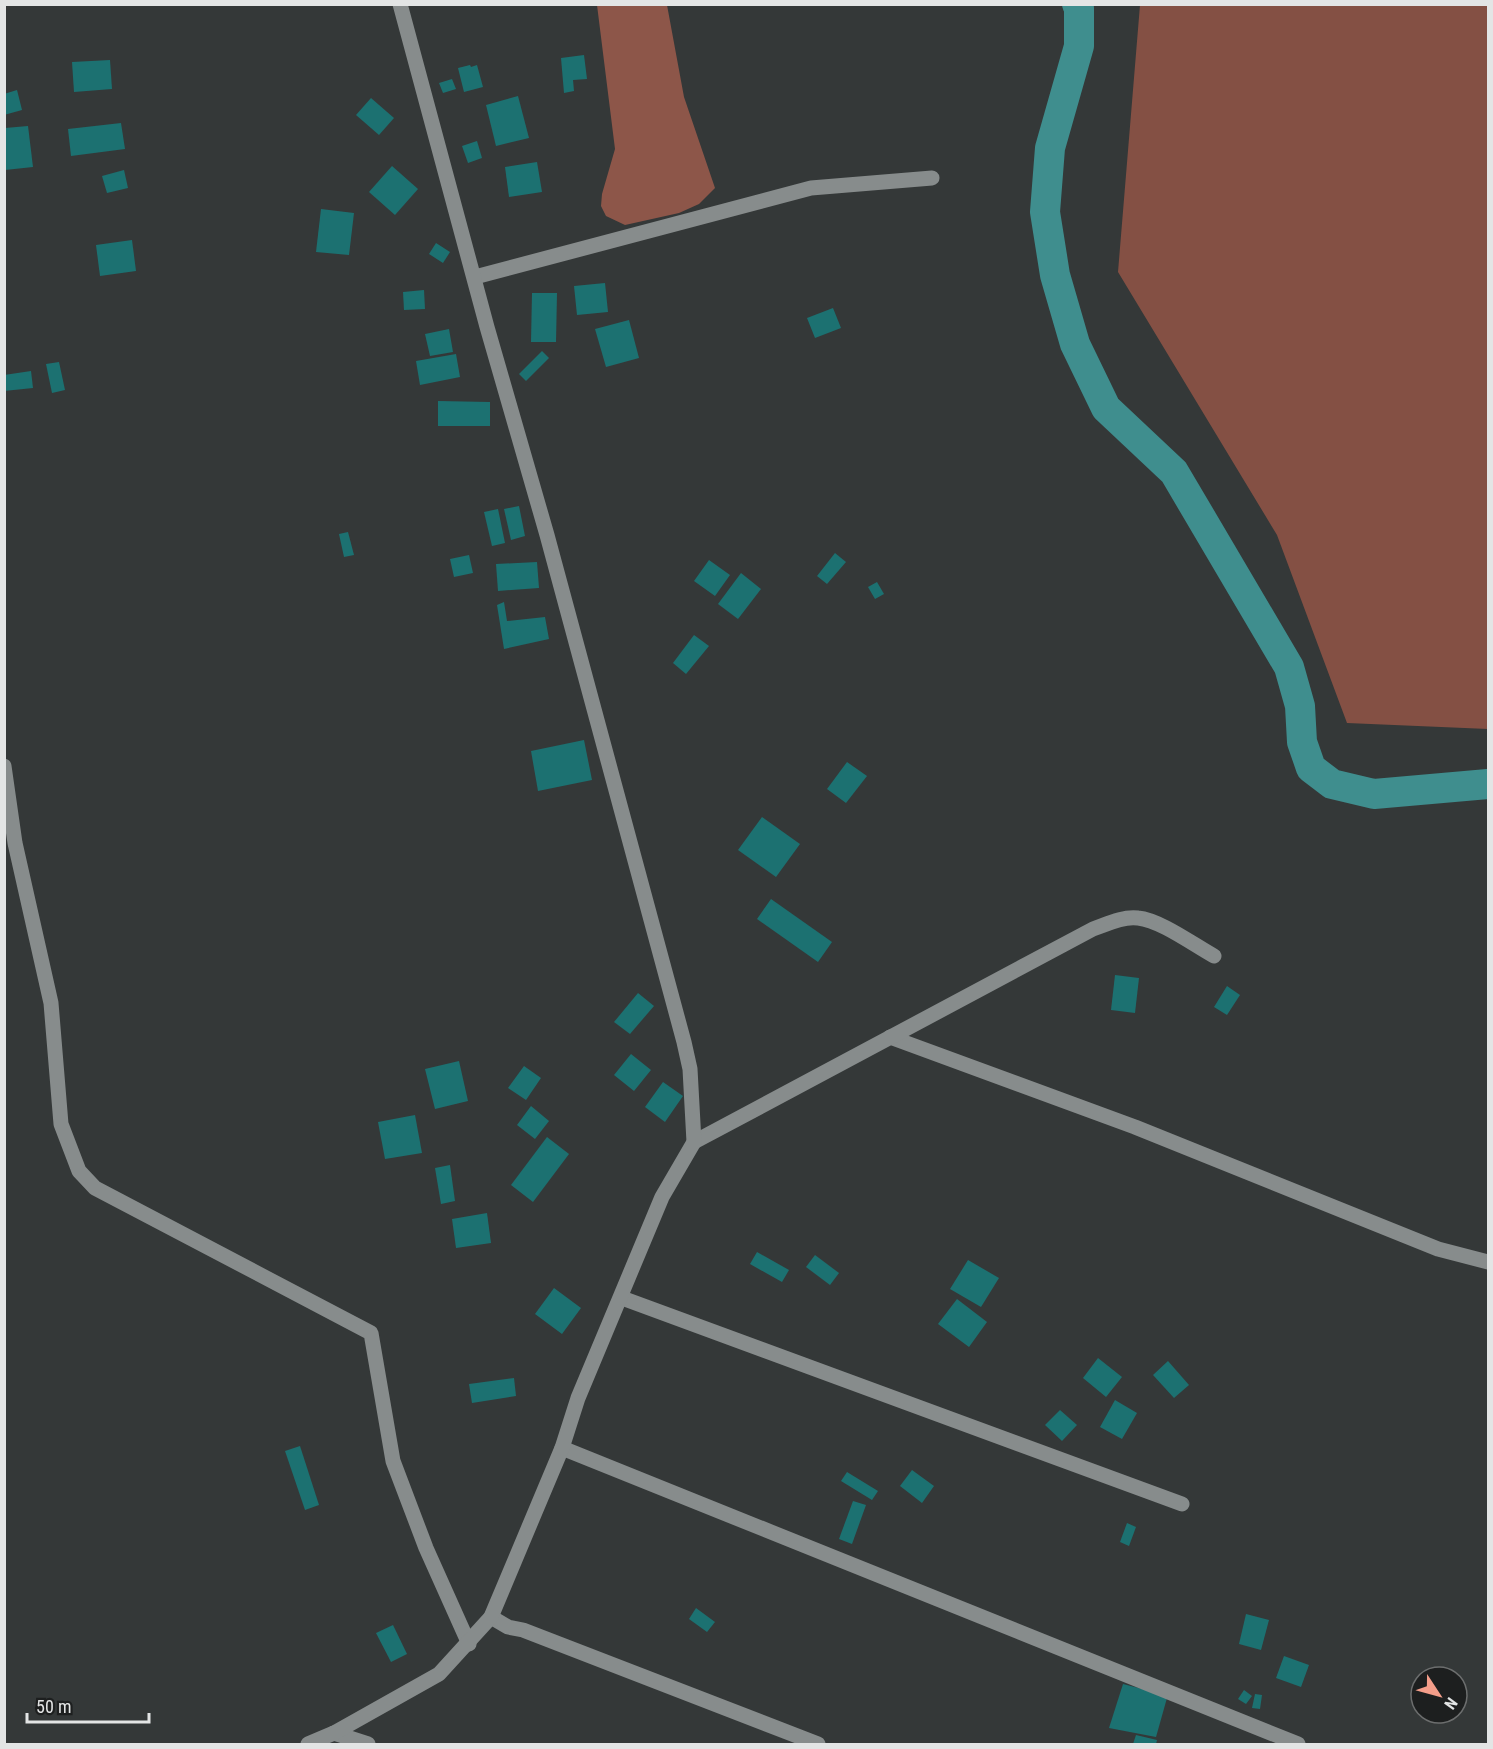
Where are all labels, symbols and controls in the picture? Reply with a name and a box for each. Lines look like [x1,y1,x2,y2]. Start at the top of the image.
north arrow [1409,1665,1469,1725]
scale bar [27,1686,148,1724]
text: N [1440,1694,1461,1713]
text: 50 m [36,1696,71,1717]

